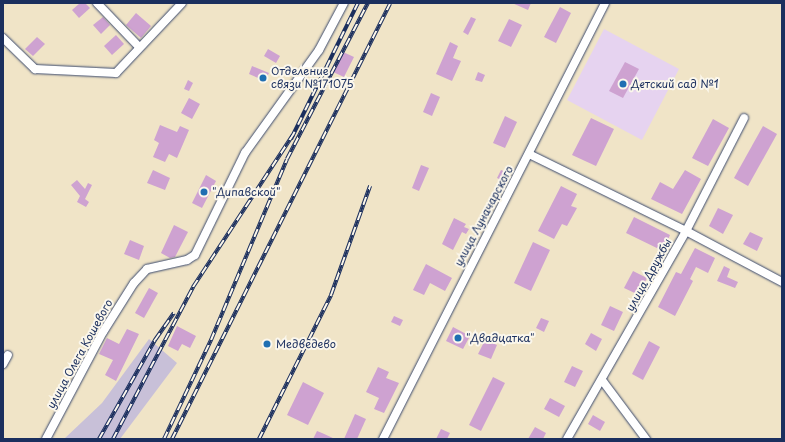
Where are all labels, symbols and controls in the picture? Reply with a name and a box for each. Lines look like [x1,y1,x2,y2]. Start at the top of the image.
place label: Отделение связи №171075 [271,65,354,91]
marker: Отделение связи №171075 [258,73,268,83]
place label: Детский сад №1 [631,77,720,91]
marker: Детский сад №1 [618,79,628,89]
street label: улица Луначарского [452,163,516,269]
place label: "Дипавской" [212,185,281,199]
marker: "Дипавской" [199,187,209,197]
street label: улица Дружбы [623,236,675,314]
street label: улица Олега Кошевого [44,296,116,412]
place label: "Двадцатка" [466,331,535,345]
marker: "Двадцатка" [453,333,463,343]
place label: Медведево [276,337,336,351]
marker: Медведево [261,338,273,350]

